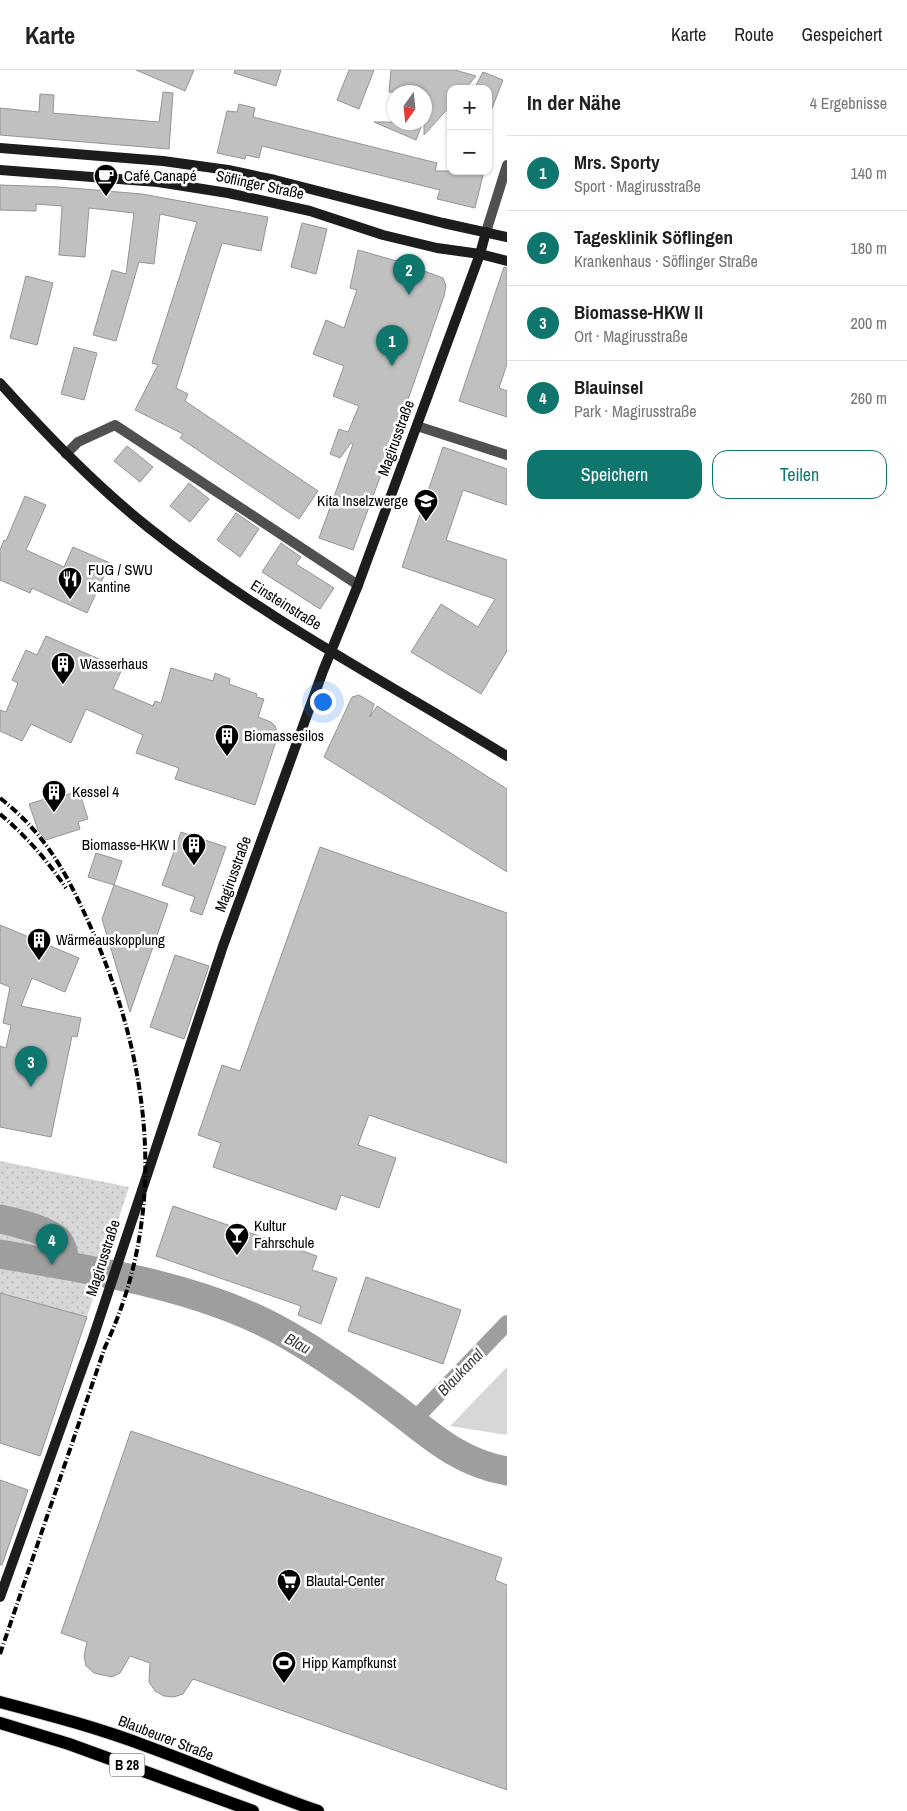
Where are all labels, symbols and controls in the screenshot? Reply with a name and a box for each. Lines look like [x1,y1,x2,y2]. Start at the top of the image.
text: Karte [25,19,75,51]
text: Karte [671,22,706,47]
text: Route [734,22,774,47]
text: Gespeichert [802,22,882,47]
north arrow [387,85,432,130]
map controls [447,85,492,175]
button: + [447,85,492,130]
text: In der Nähe [527,88,621,117]
text: 4 Ergebnisse [810,92,887,114]
button: − [447,130,492,175]
text: Mrs. Sporty [574,149,660,175]
text: 1 [539,162,547,184]
text: 140 m [851,162,887,184]
cafe icon: Café Canapé [93,163,119,197]
place label: Café Canapé [124,165,197,186]
street label: Söflinger Straße [214,165,306,204]
text: Sport · Magirusstraße [574,175,701,197]
text: Tagesklinik Söflingen [574,224,733,250]
text: 2 [539,237,547,259]
text: 180 m [851,237,887,259]
text: Krankenhaus · Söflinger Straße [574,250,758,272]
pin: 2 [393,254,425,295]
text: Biomasse-HKW II [574,299,703,325]
text: 3 [539,312,547,334]
text: 200 m [851,312,887,334]
pin: 1 [376,325,408,366]
text: Ort · Magirusstraße [574,325,688,347]
text: Blauinsel [574,374,643,400]
text: 4 [539,387,547,409]
text: 260 m [851,387,887,409]
street label: Magirusstraße [372,397,419,479]
text: Park · Magirusstraße [574,400,697,422]
button: Speichern [527,450,702,499]
button: Teilen [712,450,887,499]
school or university icon: Kita Inselzwerge [413,488,439,522]
place label: Kita Inselzwerge [317,490,408,511]
place label: FUG / SWU Kantine [88,559,153,597]
restaurant icon: FUG / SWU Kantine [57,566,83,600]
street label: Einsteinstraße [247,574,326,635]
building icon: Wasserhaus [50,651,76,685]
place label: Wasserhaus [80,653,148,674]
your location [310,689,336,715]
building icon: Biomassesilos [214,723,240,757]
place label: Biomassesilos [244,725,324,746]
building icon: Kessel 4 [41,779,67,813]
place label: Kessel 4 [72,781,119,802]
building icon: Biomasse-HKW I [181,832,207,866]
street label: Magirusstraße [209,833,256,915]
place label: Biomasse-HKW I [82,834,176,855]
building icon: Wärmeauskopplung [26,927,52,961]
place label: Wärmeauskopplung [56,929,165,950]
pin: 3 [15,1046,47,1087]
place label: Kultur Fahrschule [254,1215,314,1253]
street label: Magirusstraße [80,1217,125,1299]
bar icon: Kultur Fahrschule [224,1222,250,1256]
pin: 4 [36,1224,68,1265]
water label: Blau [281,1327,315,1359]
water label: Blaukanal [432,1343,489,1400]
supermarket icon: Blautal-Center [276,1568,302,1602]
place label: Blautal-Center [306,1570,385,1591]
sports icon: Hipp Kampfkunst [271,1650,297,1684]
place label: Hipp Kampfkunst [302,1652,397,1673]
street label: Blaubeurer Straße [115,1710,217,1765]
road number: B 28 [110,1754,144,1776]

